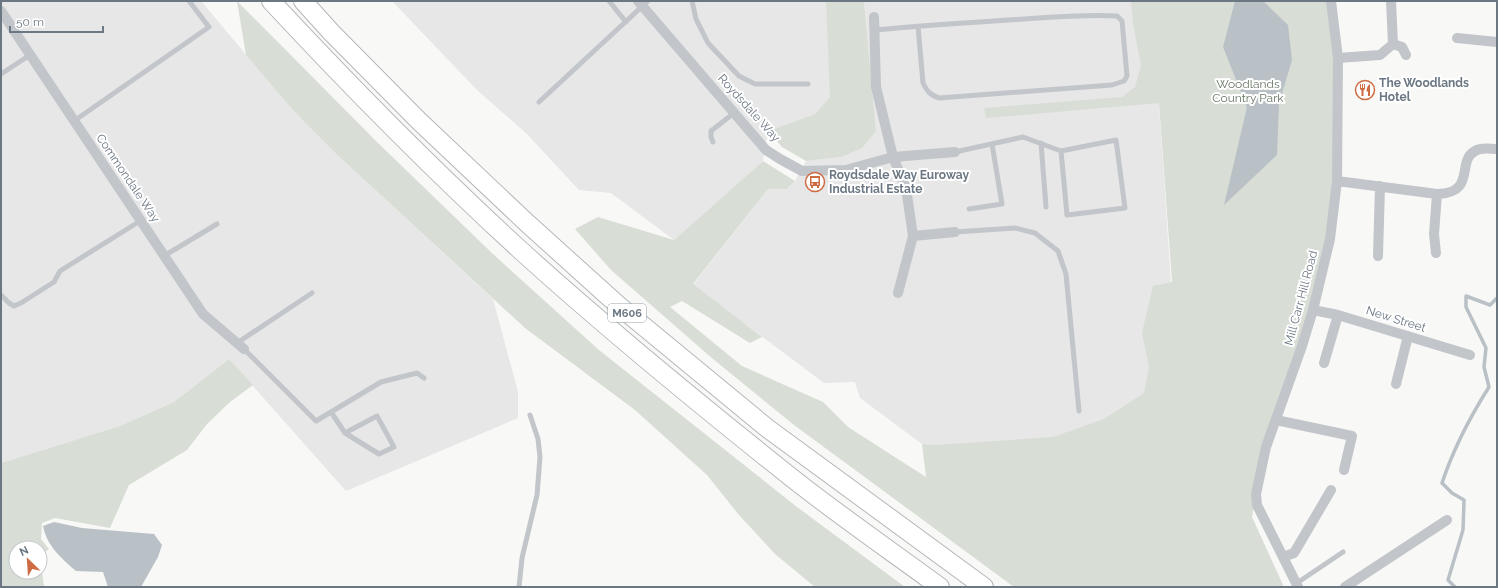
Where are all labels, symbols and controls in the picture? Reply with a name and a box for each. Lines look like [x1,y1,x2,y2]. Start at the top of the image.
scale bar [10,8,103,34]
text: 50 m [16,15,44,29]
street label: Roydsdale Way [715,71,783,145]
place label: The Woodlands Hotel [1379,76,1469,104]
park label: Woodlands Country Park [1212,77,1284,105]
restaurant icon: The Woodlands Hotel [1354,79,1376,101]
street label: Commondale Way [93,131,163,225]
place label: Roydsdale Way Euroway Industrial Estate [829,168,969,196]
bus stop icon: Roydsdale Way Euroway Industrial Estate [804,171,826,193]
street label: Mill Carr Hill Road [1282,249,1320,347]
street label: New Street [1364,303,1428,335]
road number: M606 [608,304,646,322]
north arrow [8,540,48,580]
text: N [17,544,31,559]

